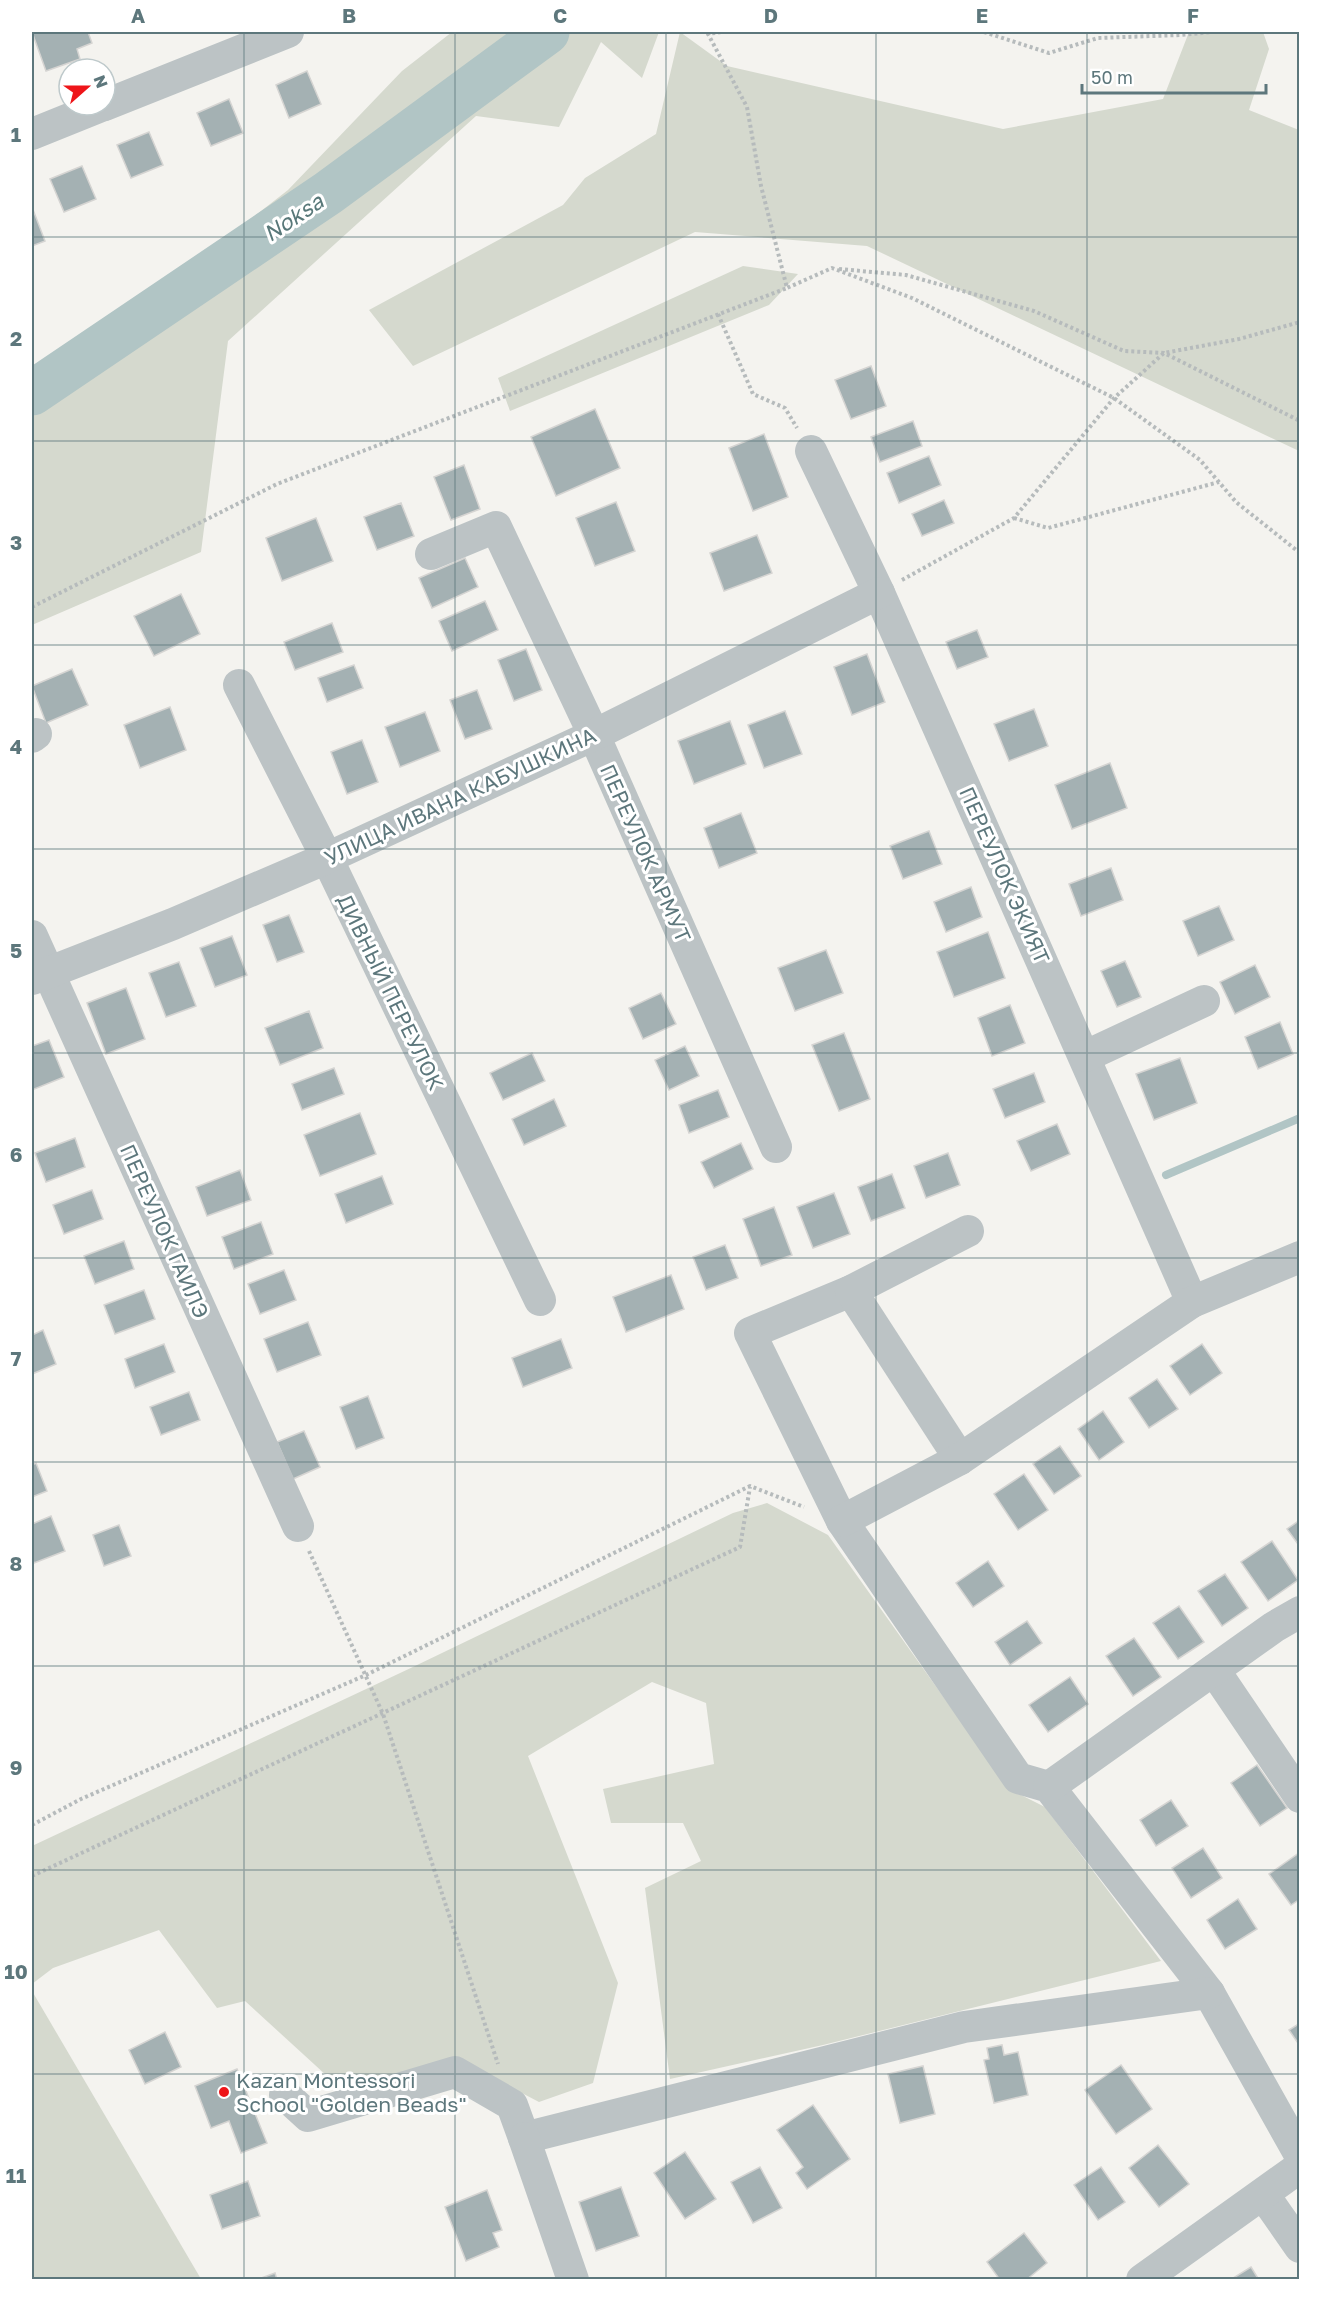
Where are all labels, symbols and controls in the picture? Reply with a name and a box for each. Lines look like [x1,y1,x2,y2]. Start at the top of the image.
text: A [131,3,145,27]
text: B [342,3,356,27]
text: C [553,3,567,27]
text: D [764,3,778,27]
text: E [976,3,988,27]
text: F [1187,3,1199,27]
north arrow [57,57,117,117]
scale bar [1082,57,1266,95]
text: 50 m [1091,66,1133,88]
text: N [89,72,113,91]
text: 1 [11,122,21,146]
water label: Noksa [258,186,329,247]
text: 2 [10,326,22,350]
text: 3 [10,530,22,554]
street label: УЛИЦА ИВАНА КАБУШКИНА [320,722,600,870]
text: 4 [10,734,22,758]
street label: ПЕРЕУЛОК АРМУТ [595,760,697,946]
street label: ПЕРЕУЛОК ЭКИЯТ [954,782,1056,968]
street label: ДИВНЫЙ ПЕРЕУЛОК [332,890,450,1094]
text: 5 [10,938,22,962]
street label: ПЕРЕУЛОК ГАИЛЭ [115,1140,215,1322]
text: 6 [10,1142,22,1166]
text: 7 [11,1346,22,1370]
text: 8 [10,1551,22,1575]
text: 9 [10,1755,22,1779]
text: 10 [4,1959,28,1983]
place label: Kazan Montessori School "Golden Beads" [236,2067,467,2117]
marker: Kazan Montessori School "Golden Beads" [217,2085,231,2099]
text: 11 [6,2163,26,2187]

